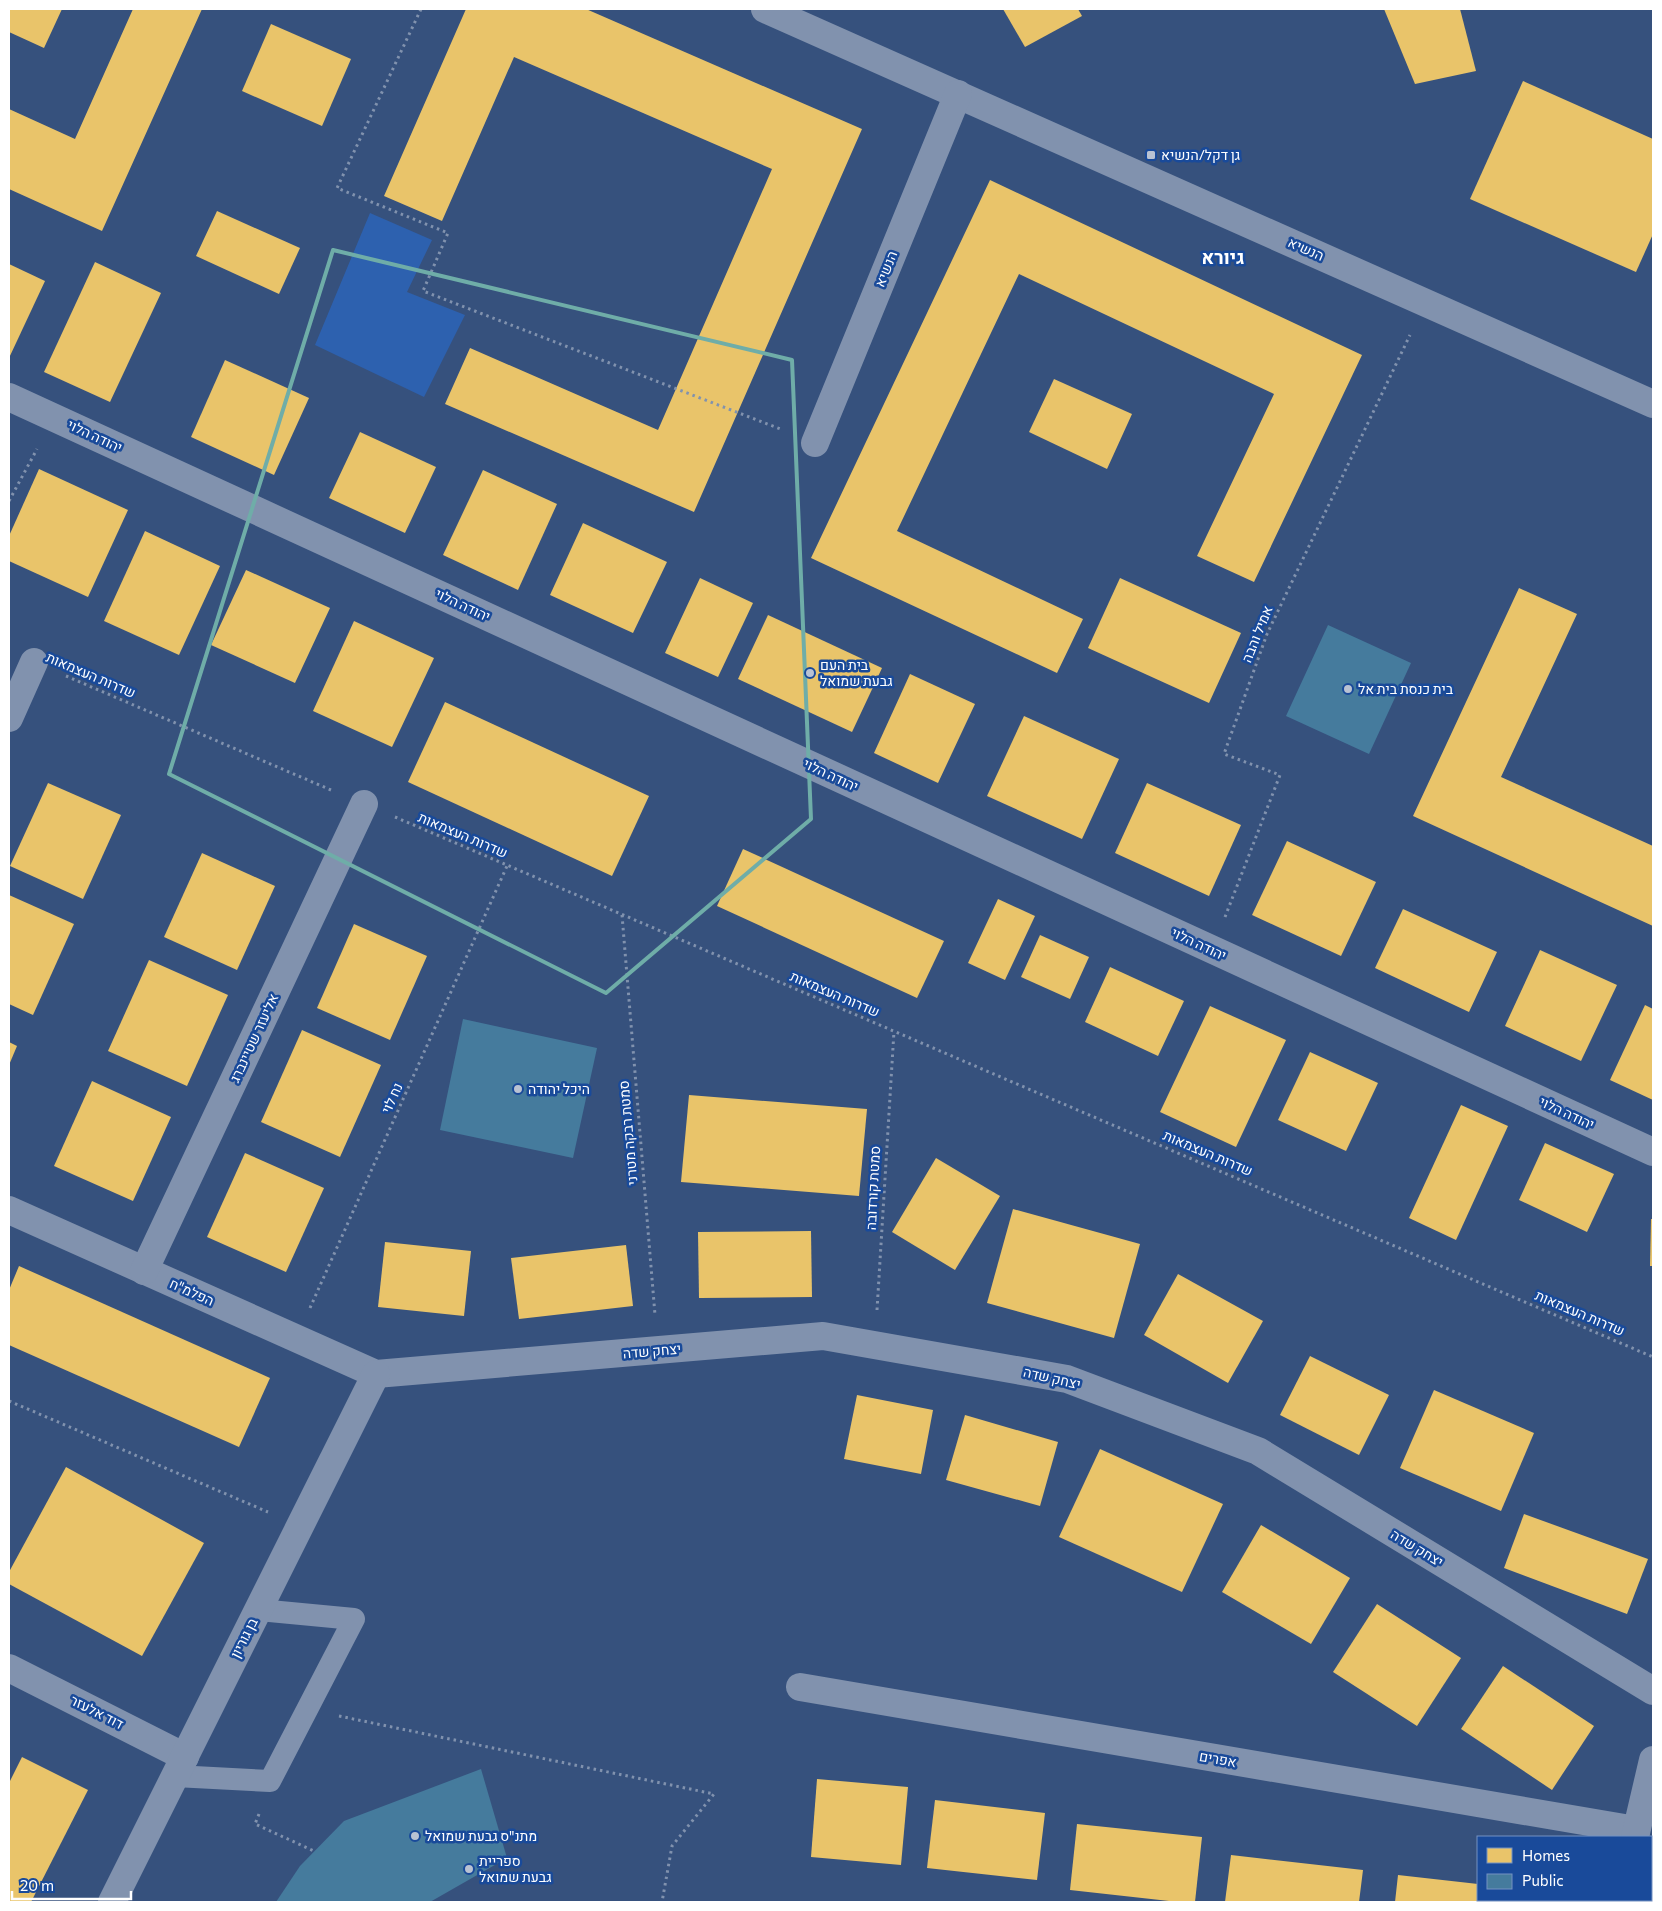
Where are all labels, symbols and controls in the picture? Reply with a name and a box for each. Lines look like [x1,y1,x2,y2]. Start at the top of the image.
place label: גן דקל/הנשיא [1161,146,1240,163]
marker: גן דקל/הנשיא [1145,149,1157,161]
street label: הנשיא [1286,233,1327,264]
district label: גיורא [1202,245,1244,268]
street label: הנשיא [871,248,900,289]
street label: יהודה הלוי [65,415,125,456]
street label: יהודה הלוי [433,584,493,625]
street label: אמיל והבה [1237,603,1276,665]
street label: שדרות העצמאות [44,648,138,701]
place label: בית העם גבעת שמואל [820,656,893,689]
marker: בית העם גבעת שמואל [804,667,816,679]
place label: בית כנסת בית אל [1358,680,1454,697]
marker: בית כנסת בית אל [1342,683,1354,695]
street label: יהודה הלוי [801,754,861,795]
street label: שדרות העצמאות [416,808,510,861]
street label: יהודה הלוי [1169,923,1229,964]
street label: שדרות העצמאות [788,967,882,1020]
street label: אליעזר שטיינברג [226,991,282,1085]
street label: נח לוי [377,1080,406,1116]
place label: היכל יהודה [528,1080,590,1097]
street label: סמטת רבקה מטרני [614,1080,641,1186]
marker: היכל יהודה [512,1083,524,1095]
street label: יהודה הלוי [1537,1092,1597,1133]
street label: שדרות העצמאות [1161,1126,1255,1179]
street label: סמטת קורדובה [862,1145,883,1231]
street label: הפלמ"ח [167,1274,217,1309]
street label: שדרות העצמאות [1533,1286,1627,1339]
street label: יצחק שדה [622,1339,682,1362]
street label: יצחק שדה [1022,1363,1082,1392]
street label: יצחק שדה [1388,1525,1447,1570]
street label: בן גוריון [226,1614,261,1661]
street label: דוד אלעזר [68,1691,127,1732]
street label: אפרים [1198,1747,1238,1770]
place label: מתנ"ס גבעת שמואל [425,1827,537,1844]
marker: מתנ"ס גבעת שמואל [409,1830,421,1842]
legend [1477,1836,1652,1901]
text: Homes [1522,1846,1570,1864]
place label: ספריית גבעת שמואל [479,1852,552,1885]
marker: ספריית גבעת שמואל [463,1863,475,1875]
scale bar [12,1868,131,1900]
text: Public [1522,1871,1564,1889]
text: 20 m [20,1876,54,1894]

